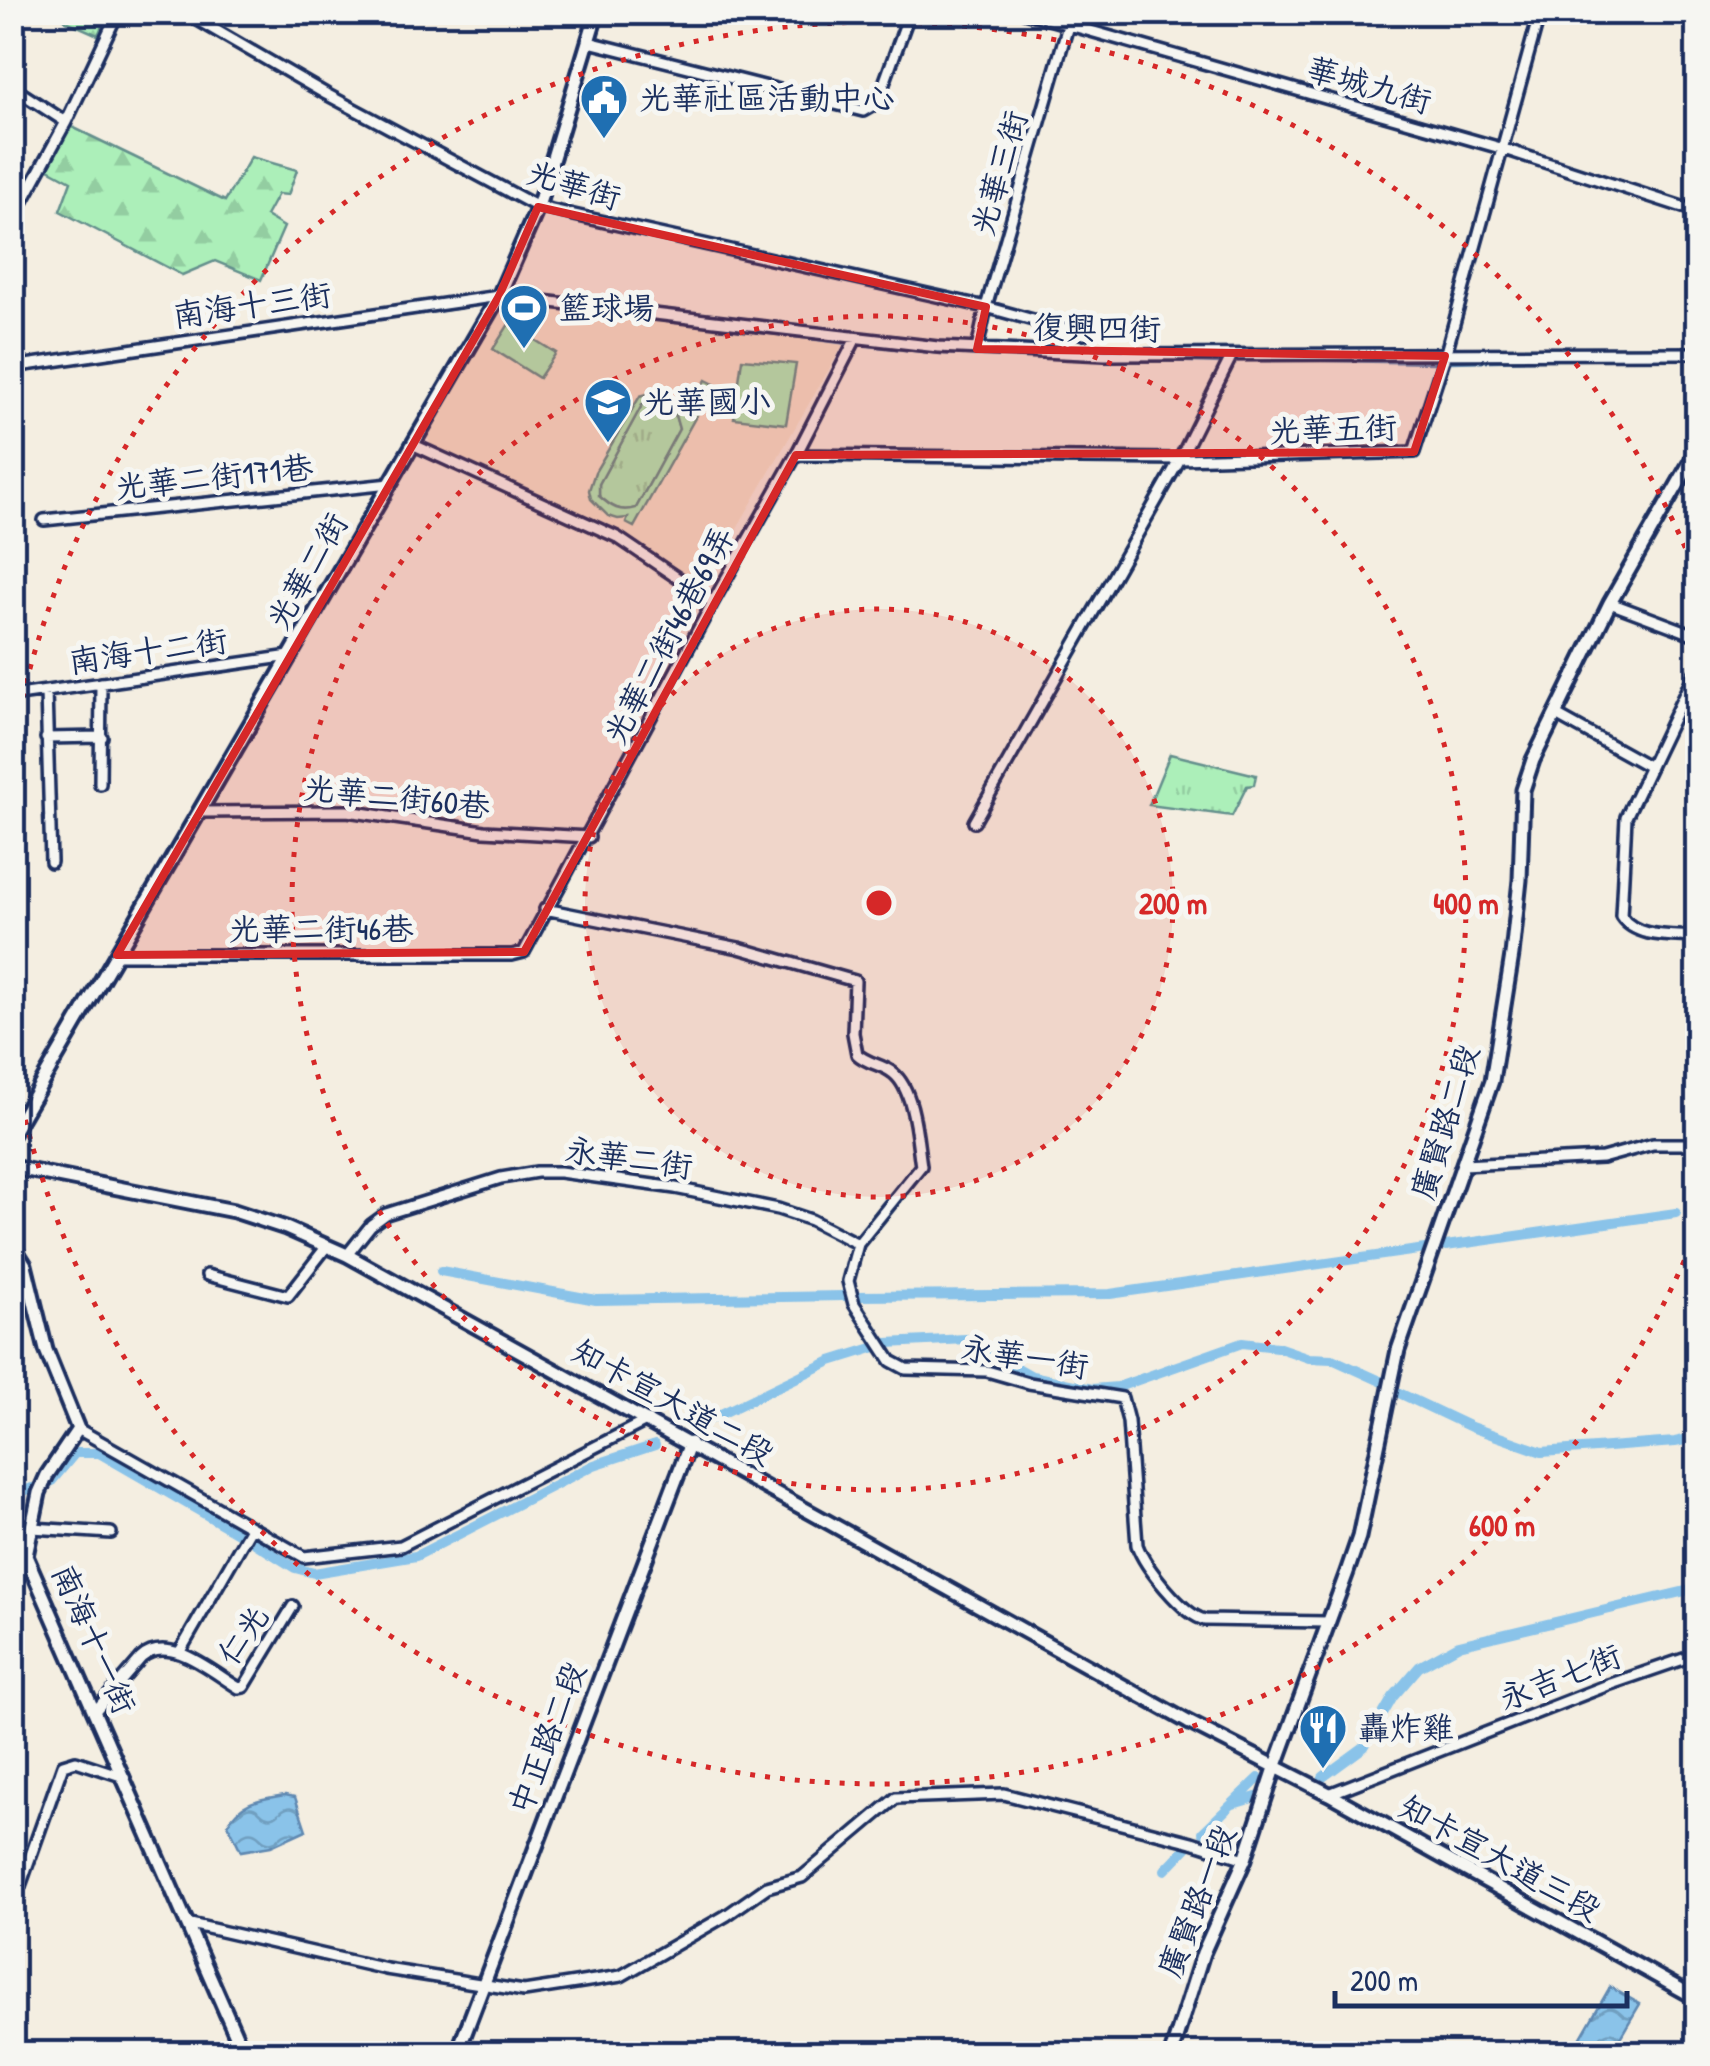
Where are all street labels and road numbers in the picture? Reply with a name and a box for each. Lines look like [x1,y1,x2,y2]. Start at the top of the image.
street label: 華城九街 [1302,46,1437,123]
street label: 光華三街 [960,105,1037,240]
street label: 光華街 [522,150,626,219]
street label: 南海十三街 [170,272,334,337]
street label: 復興四街 [1033,305,1161,350]
street label: 光華五街 [1268,405,1398,452]
street label: 光華二街171巷 [113,445,315,508]
street label: 光華二街 [256,505,357,637]
street label: 光華二街46巷69弄 [593,518,744,751]
street label: 南海十二街 [66,618,230,683]
street label: 光華二街60巷 [302,765,492,828]
street label: 光華二街46巷 [229,907,413,950]
street label: 廣賢路二段 [1401,1039,1488,1205]
street label: 永華二街 [563,1127,695,1188]
street label: 永華一街 [958,1325,1092,1388]
street label: 知卡宣大道二段 [565,1328,782,1475]
street label: 南海十一街 [42,1557,147,1721]
street label: 仁光 [207,1596,279,1673]
street label: 永吉七街 [1492,1634,1627,1720]
street label: 中正路二段 [498,1655,595,1820]
street label: 知卡宣大道三段 [1392,1784,1609,1931]
street label: 廣賢路一段 [1148,1818,1245,1983]

